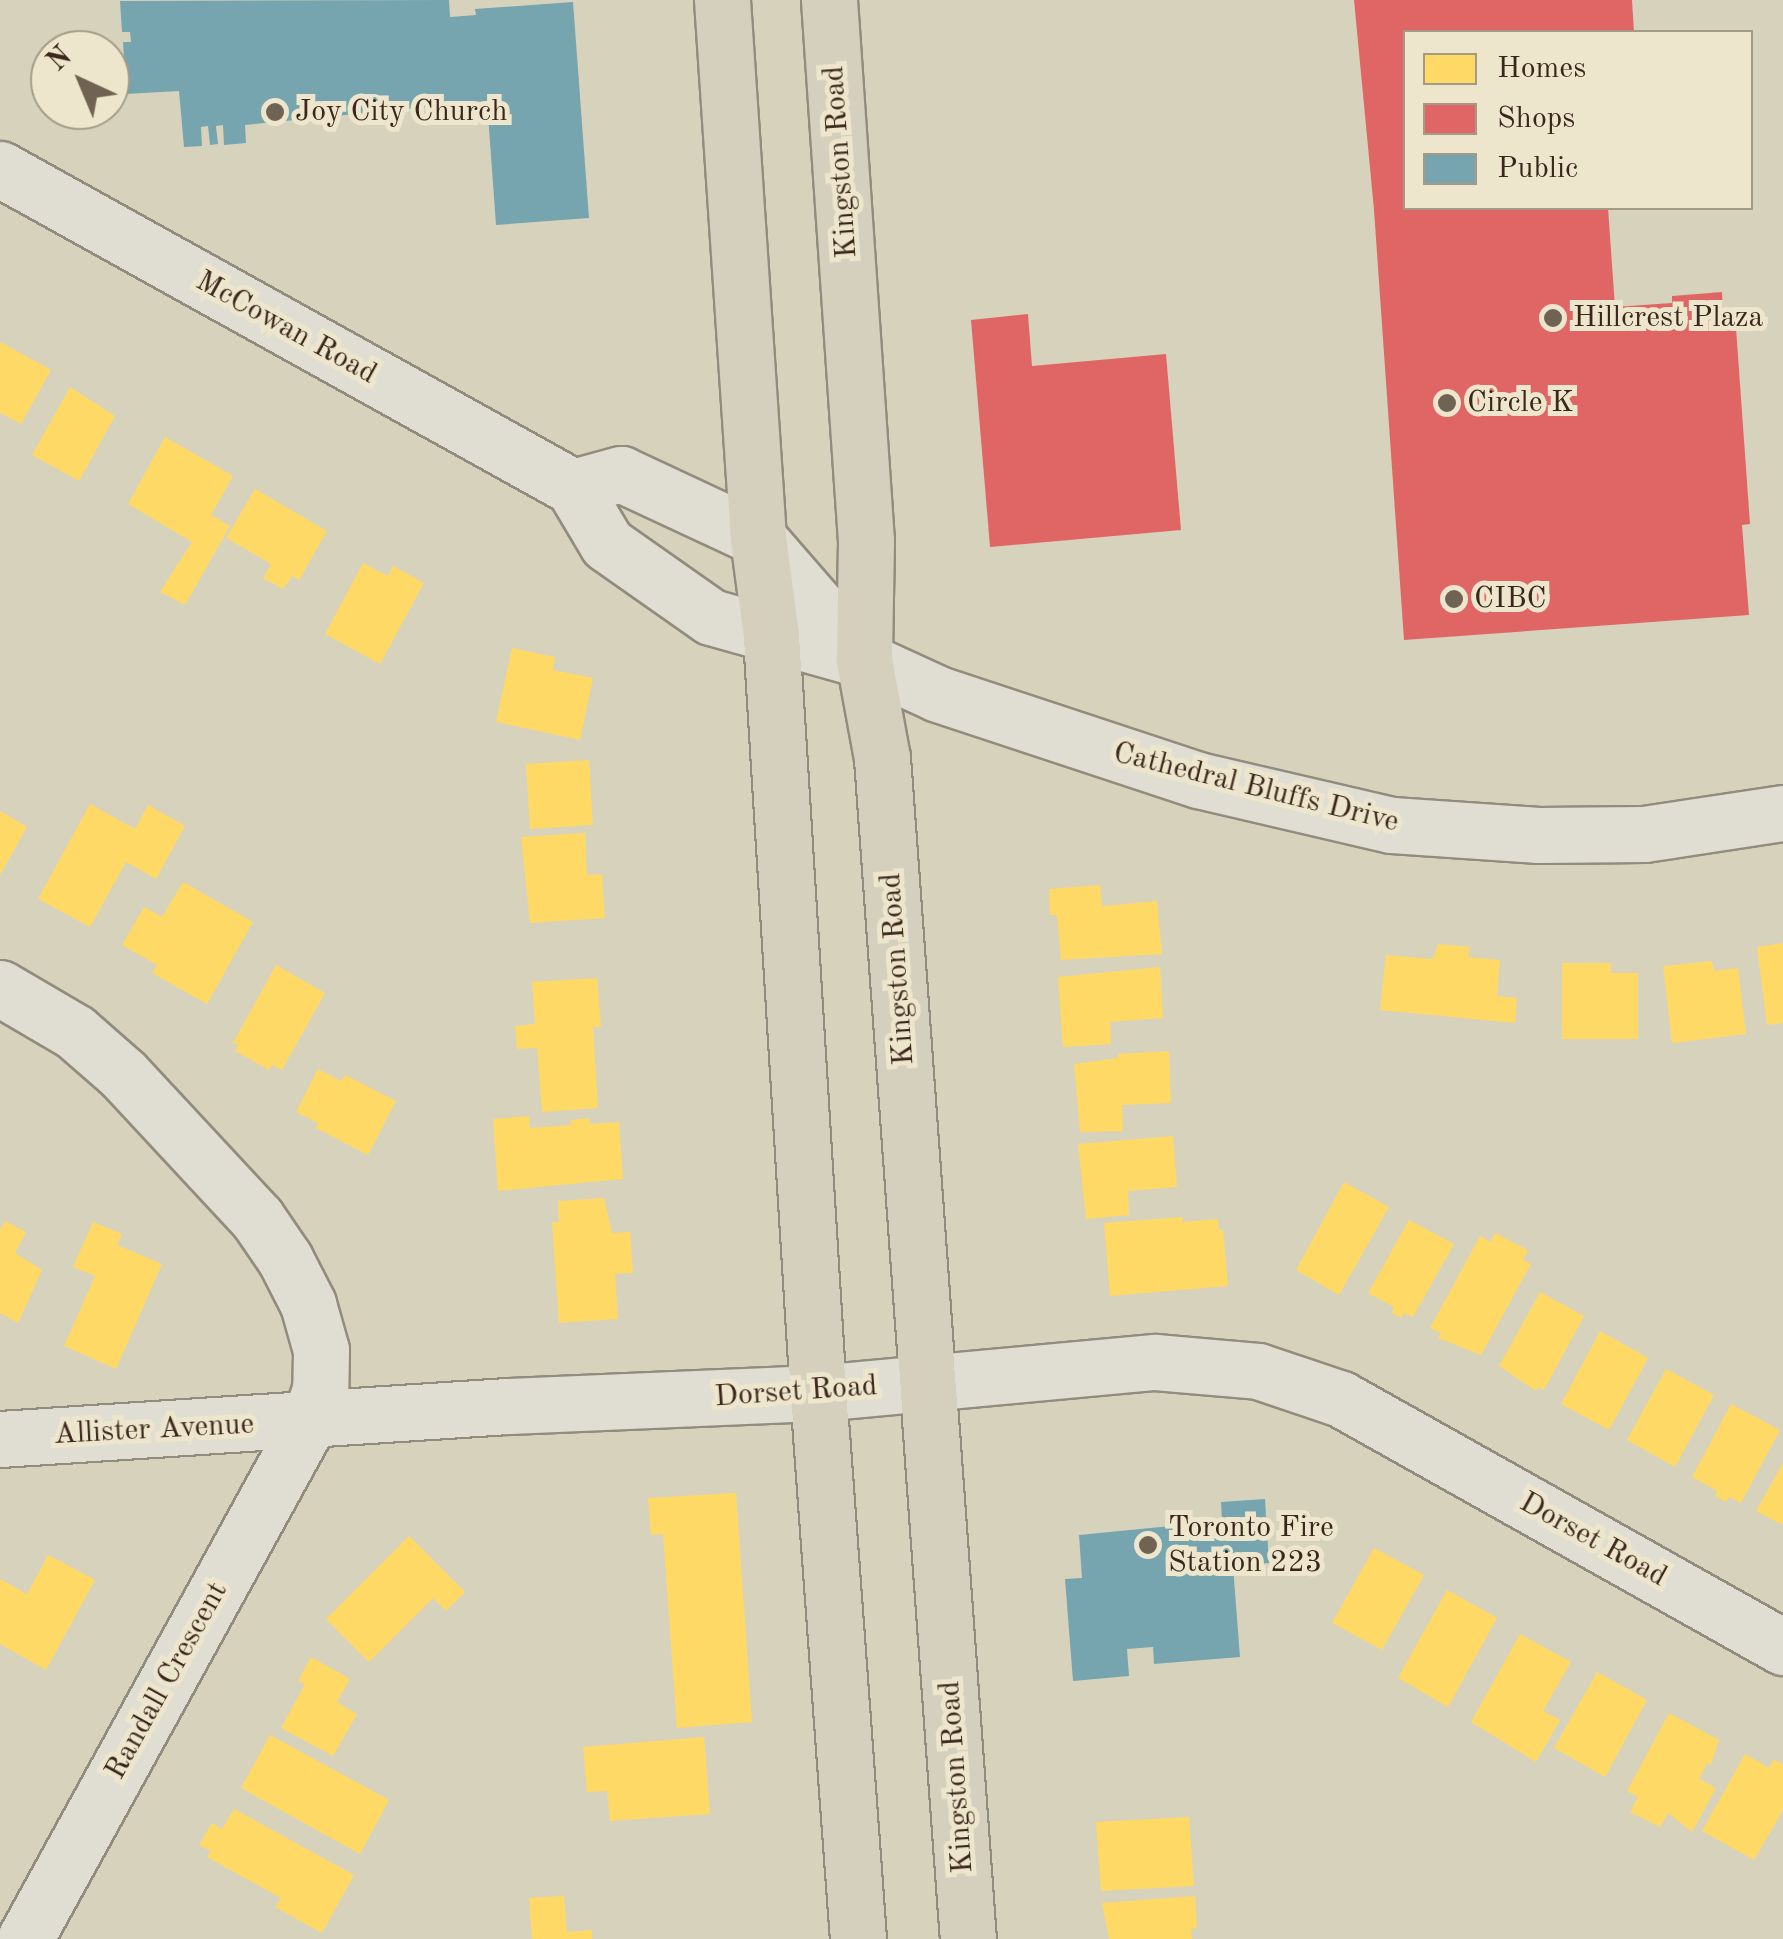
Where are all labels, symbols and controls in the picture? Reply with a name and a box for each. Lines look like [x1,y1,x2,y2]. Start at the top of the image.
north arrow [30,30,130,130]
legend [1403,30,1753,210]
text: N [43,42,78,77]
text: Homes [1497,54,1586,84]
street label: Kingston Road [816,64,866,260]
place label: Joy City Church [295,94,508,130]
marker: Joy City Church [264,101,286,123]
text: Shops [1497,104,1575,134]
text: Public [1497,154,1578,184]
street label: McCowan Road [189,263,383,393]
place label: Hillcrest Plaza [1573,300,1763,336]
marker: Hillcrest Plaza [1542,307,1564,329]
place label: Circle K [1467,385,1574,421]
marker: Circle K [1436,392,1458,414]
place label: CIBC [1474,581,1547,617]
marker: CIBC [1443,588,1465,610]
street label: Cathedral Bluffs Drive [1110,735,1402,841]
street label: Kingston Road [873,871,923,1067]
street label: Dorset Road [713,1368,879,1416]
street label: Allister Avenue [53,1407,255,1453]
street label: Dorset Road [1513,1485,1673,1595]
place label: Toronto Fire Station 223 [1168,1510,1334,1580]
marker: Toronto Fire Station 223 [1137,1534,1159,1556]
street label: Randall Crescent [98,1576,236,1786]
street label: Kingston Road [932,1679,982,1875]

